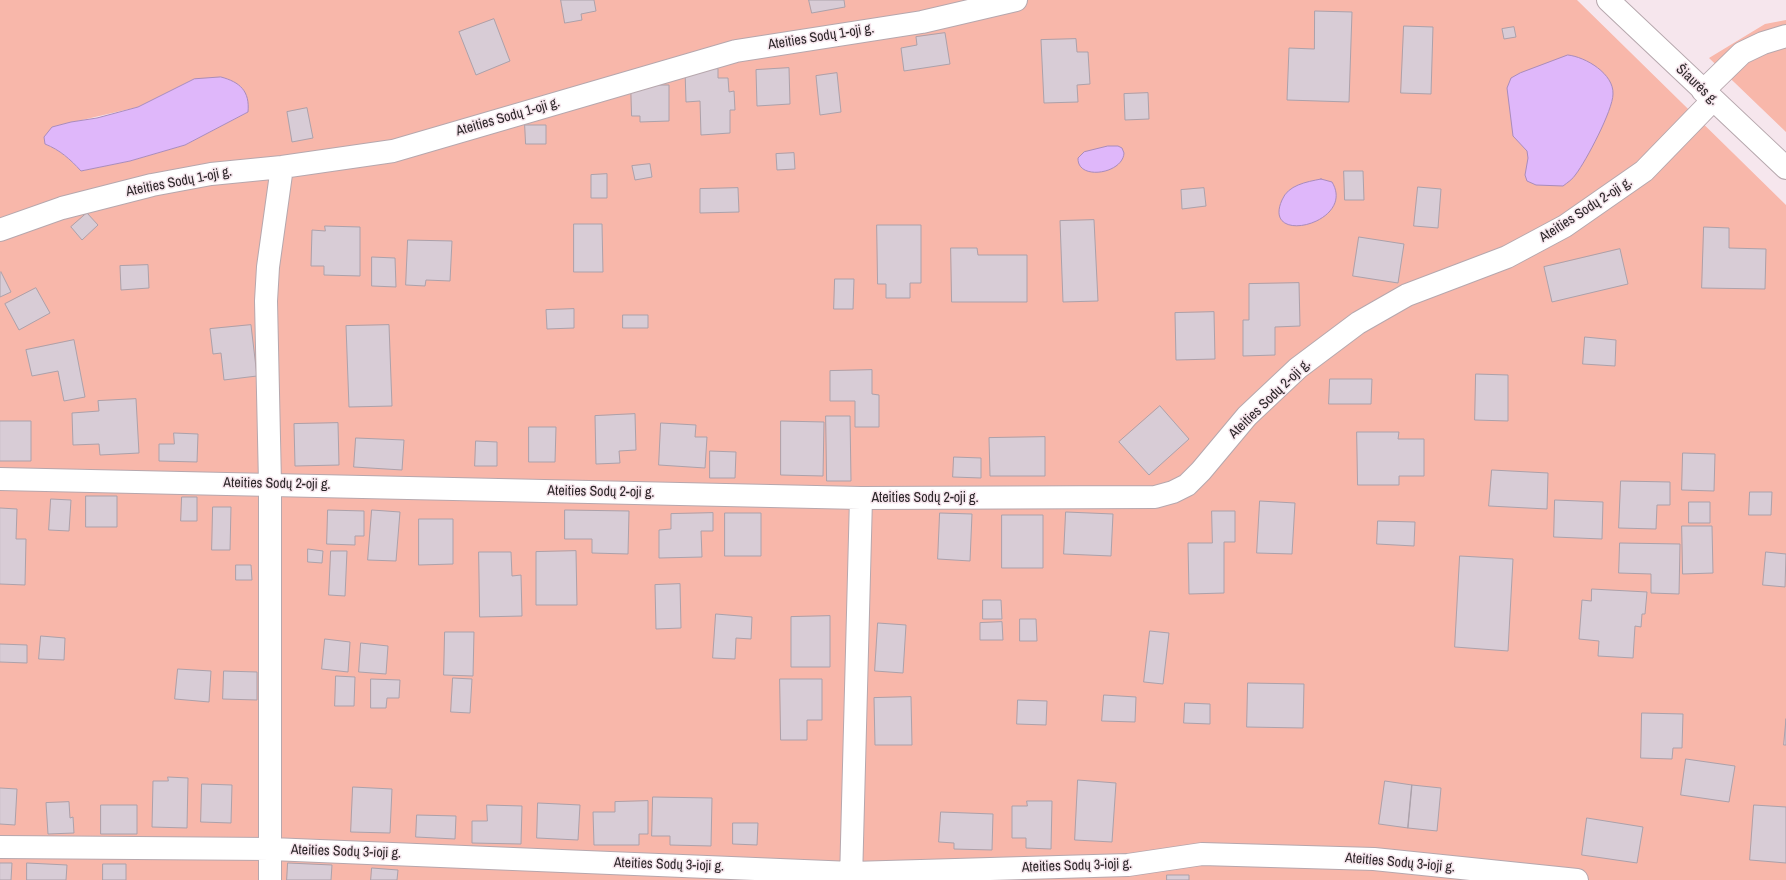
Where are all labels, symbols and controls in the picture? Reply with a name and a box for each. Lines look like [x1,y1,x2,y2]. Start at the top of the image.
street label: Ateities Sodų 1-oji g. [767,20,875,54]
street label: Šiaurės g. [1672,61,1722,109]
street label: Ateities Sodų 1-oji g. [454,94,562,140]
street label: Ateities Sodų 1-oji g. [125,164,233,200]
street label: Ateities Sodų 2-oji g. [1536,174,1636,246]
street label: Ateities Sodų 2-oji g. [1226,356,1314,442]
street label: Ateities Sodų 2-oji g. [223,475,331,493]
street label: Ateities Sodų 2-oji g. [547,483,655,501]
street label: Ateities Sodų 2-oji g. [871,490,979,506]
street label: Ateities Sodų 3-ioji g. [291,842,401,862]
street label: Ateities Sodų 3-ioji g. [1344,850,1456,876]
street label: Ateities Sodų 3-ioji g. [614,855,724,875]
street label: Ateities Sodų 3-ioji g. [1022,856,1132,876]

